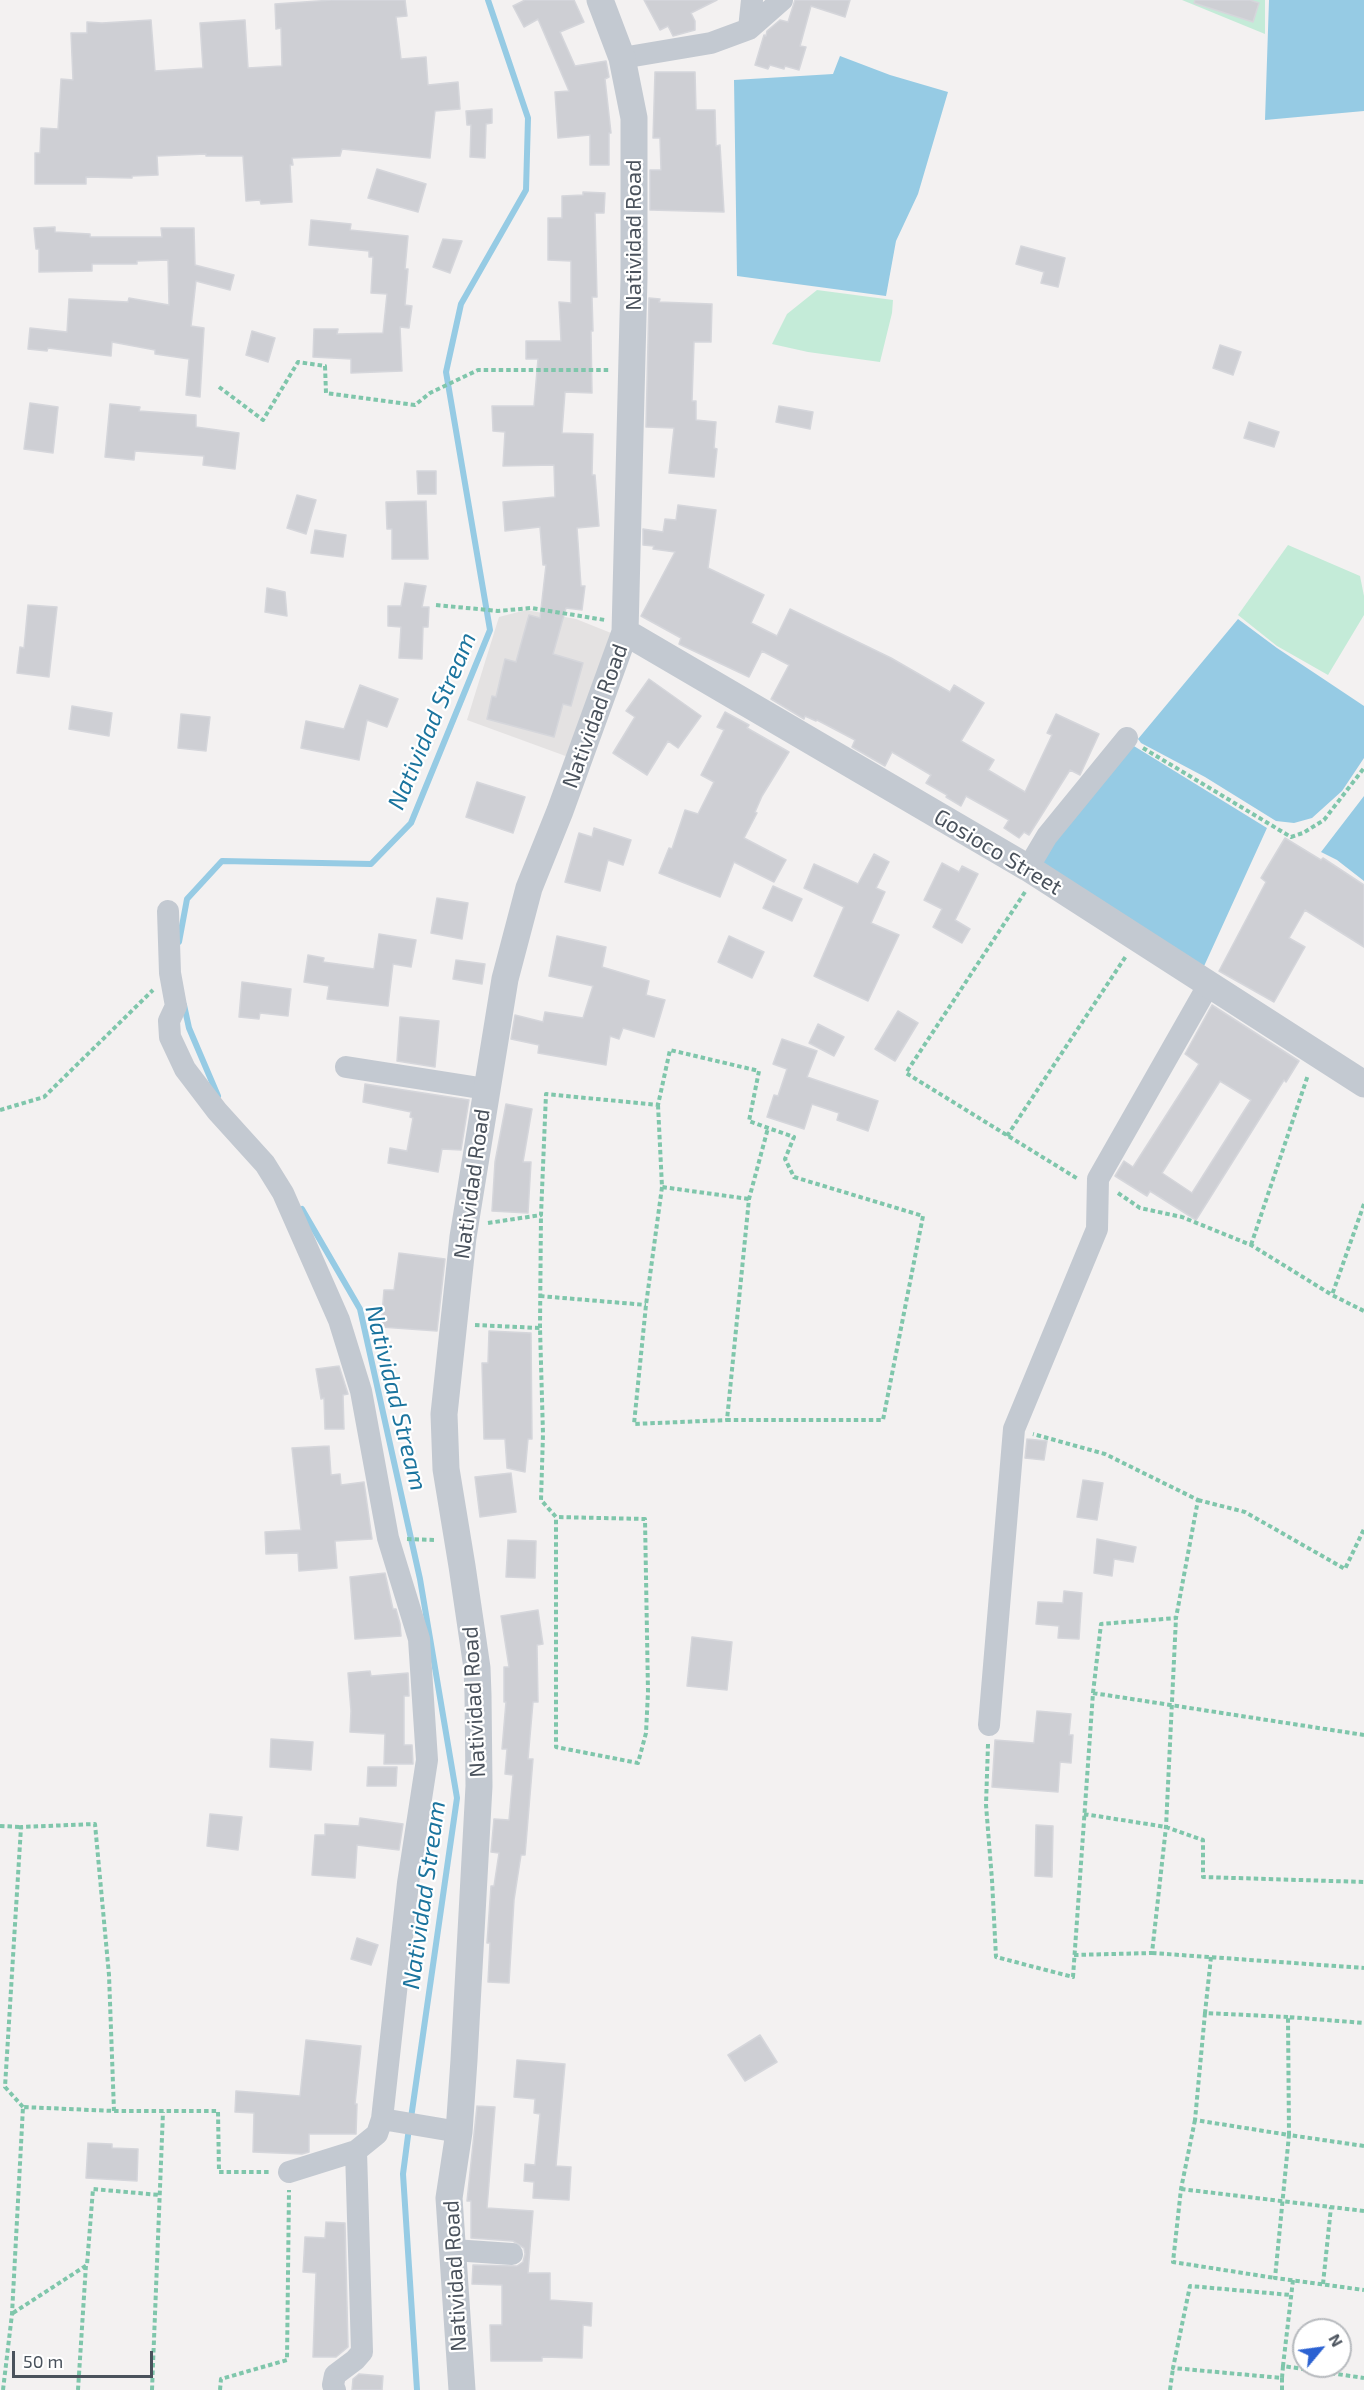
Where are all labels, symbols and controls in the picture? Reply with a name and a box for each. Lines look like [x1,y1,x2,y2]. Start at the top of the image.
street label: Natividad Road [621,159,647,311]
water label: Natividad Stream [382,628,482,814]
street label: Natividad Road [557,640,633,792]
street label: Gosioco Street [929,803,1067,901]
street label: Natividad Road [448,1107,496,1261]
water label: Natividad Stream [359,1302,433,1494]
street label: Natividad Road [457,1626,491,1778]
water label: Natividad Stream [397,1799,451,1991]
street label: Natividad Road [438,2200,472,2352]
north arrow [1292,2318,1352,2378]
text: N [1325,2330,1348,2350]
scale bar [15,2339,156,2377]
text: 50 m [23,2350,63,2372]

